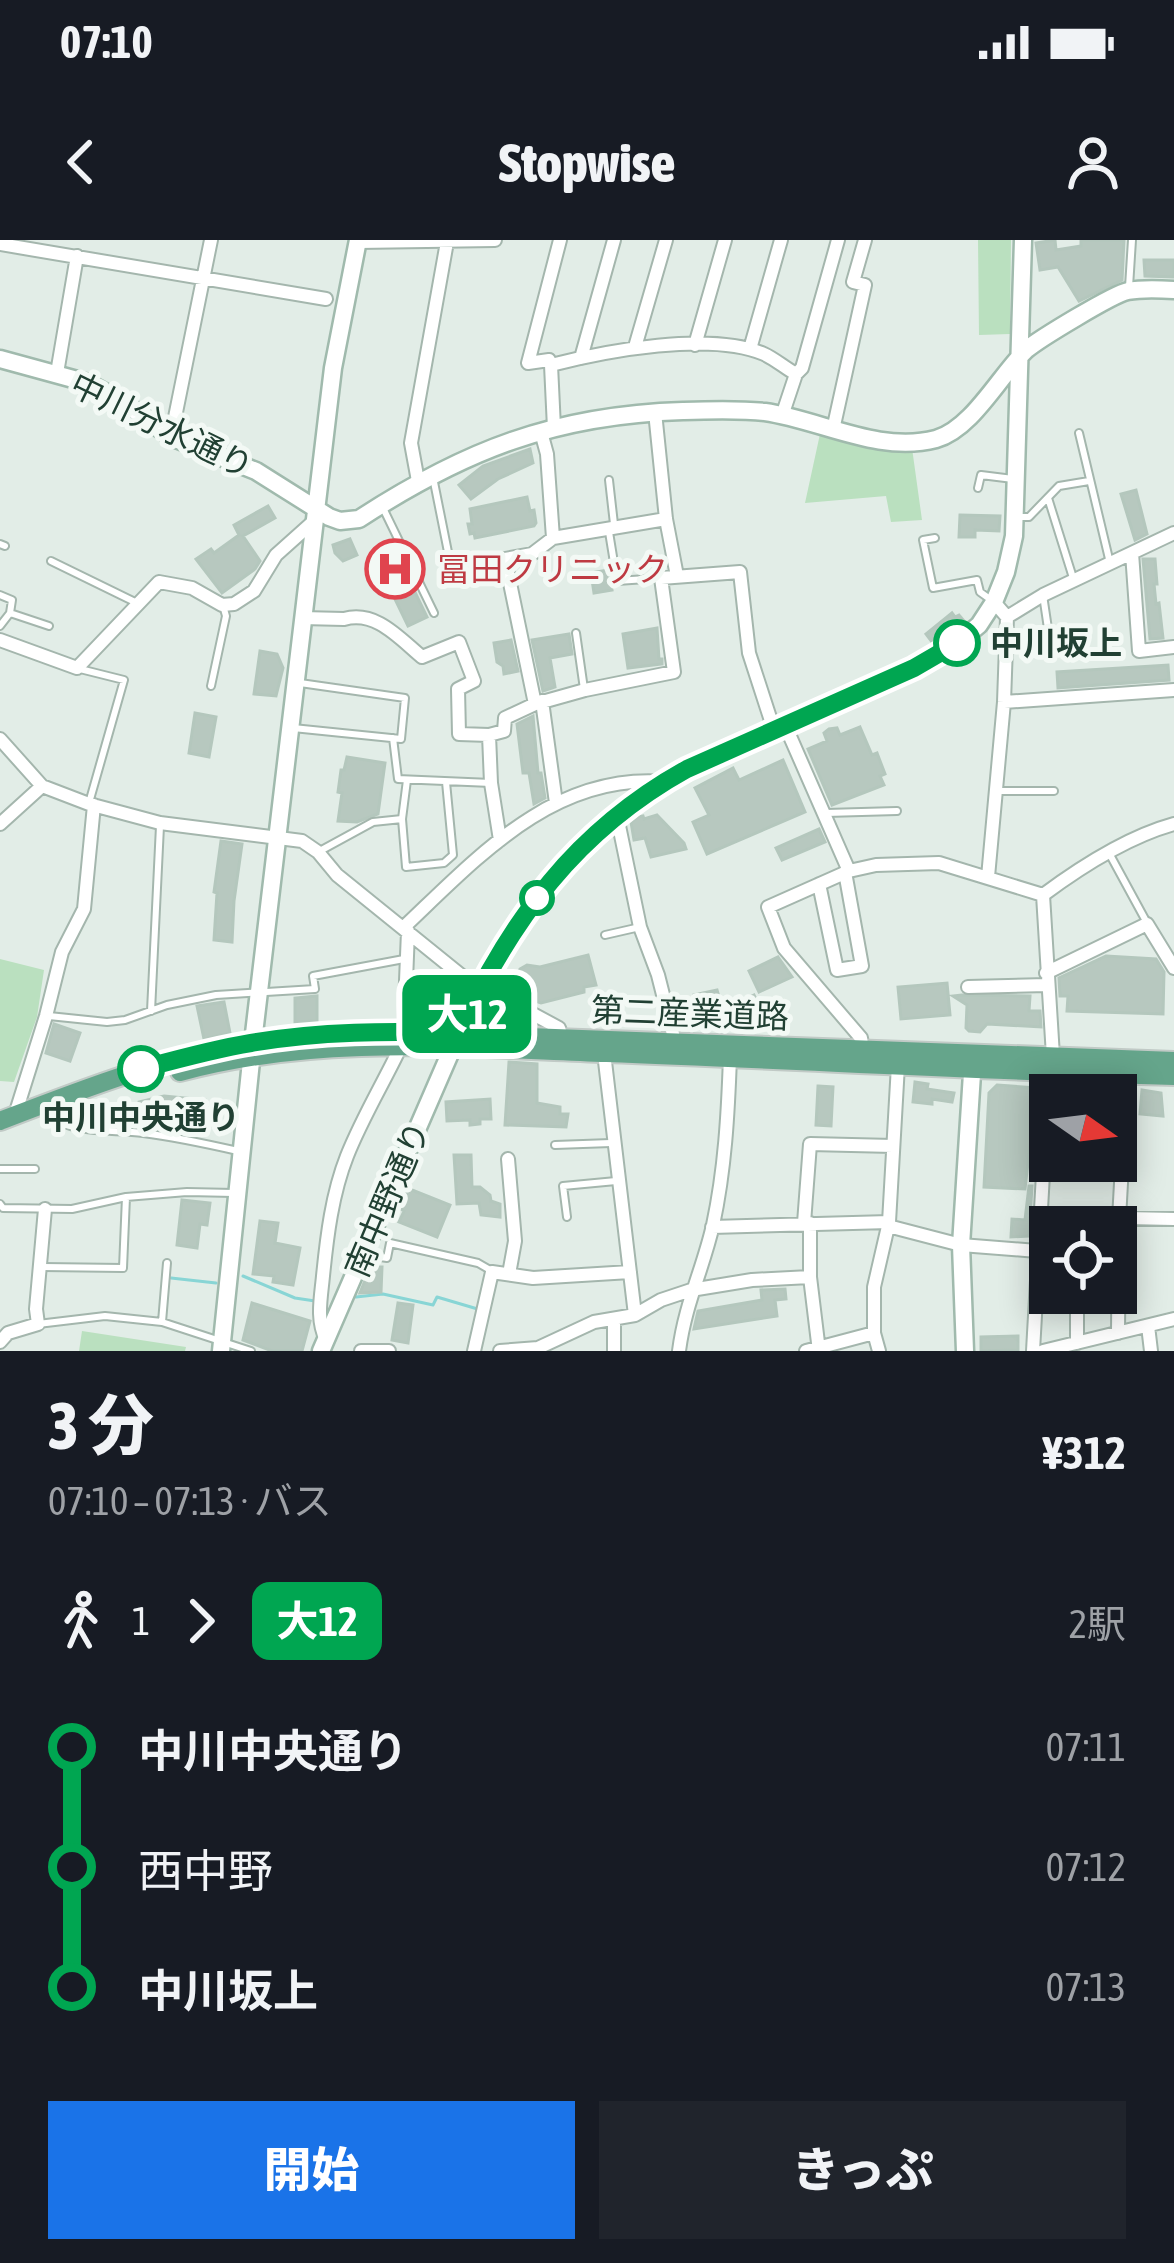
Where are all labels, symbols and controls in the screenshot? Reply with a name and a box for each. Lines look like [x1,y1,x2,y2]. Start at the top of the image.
text: 07:10 [60,16,153,68]
icon: back [48,129,114,195]
icon: person [1060,129,1126,195]
text: Stopwise [499,132,675,193]
street label: 中川分水通り [65,365,259,485]
hospital icon: 冨田クリニック [364,538,426,600]
place label: 冨田クリニック [437,550,668,588]
marker: 中川坂上 [935,621,979,665]
place label: 中川坂上 [990,624,1122,662]
unlabelled marker [521,882,553,914]
line badge: 大12 [398,975,536,1053]
text: 大12 [426,990,508,1038]
street label: 第二産業道路 [590,991,790,1035]
marker: 中川中央通り [119,1047,163,1091]
north arrow [1029,1074,1137,1182]
map controls [1029,1074,1137,1314]
place label: 中川中央通り [42,1098,240,1136]
street label: 南中野通り [337,1116,437,1282]
button: locate [1029,1206,1137,1314]
text: 3 分 [48,1387,154,1463]
text: ¥312 [1043,1427,1126,1479]
text: 07:10 – 07:13 · バス [48,1479,332,1523]
icon: walk [48,1588,114,1654]
icon: forward [168,1588,234,1654]
text: 大12 [276,1597,358,1645]
text: 1 [132,1599,150,1643]
text: 2駅 [1069,1602,1126,1646]
text: 中川中央通り [138,1725,408,1777]
text: 07:11 [1046,1725,1126,1769]
text: 西中野 [138,1845,273,1897]
text: 07:12 [1046,1845,1126,1889]
text: 中川坂上 [138,1965,318,2017]
text: 07:13 [1046,1965,1126,2009]
button: 開始 [48,2101,575,2239]
button: きっぷ [599,2101,1126,2239]

